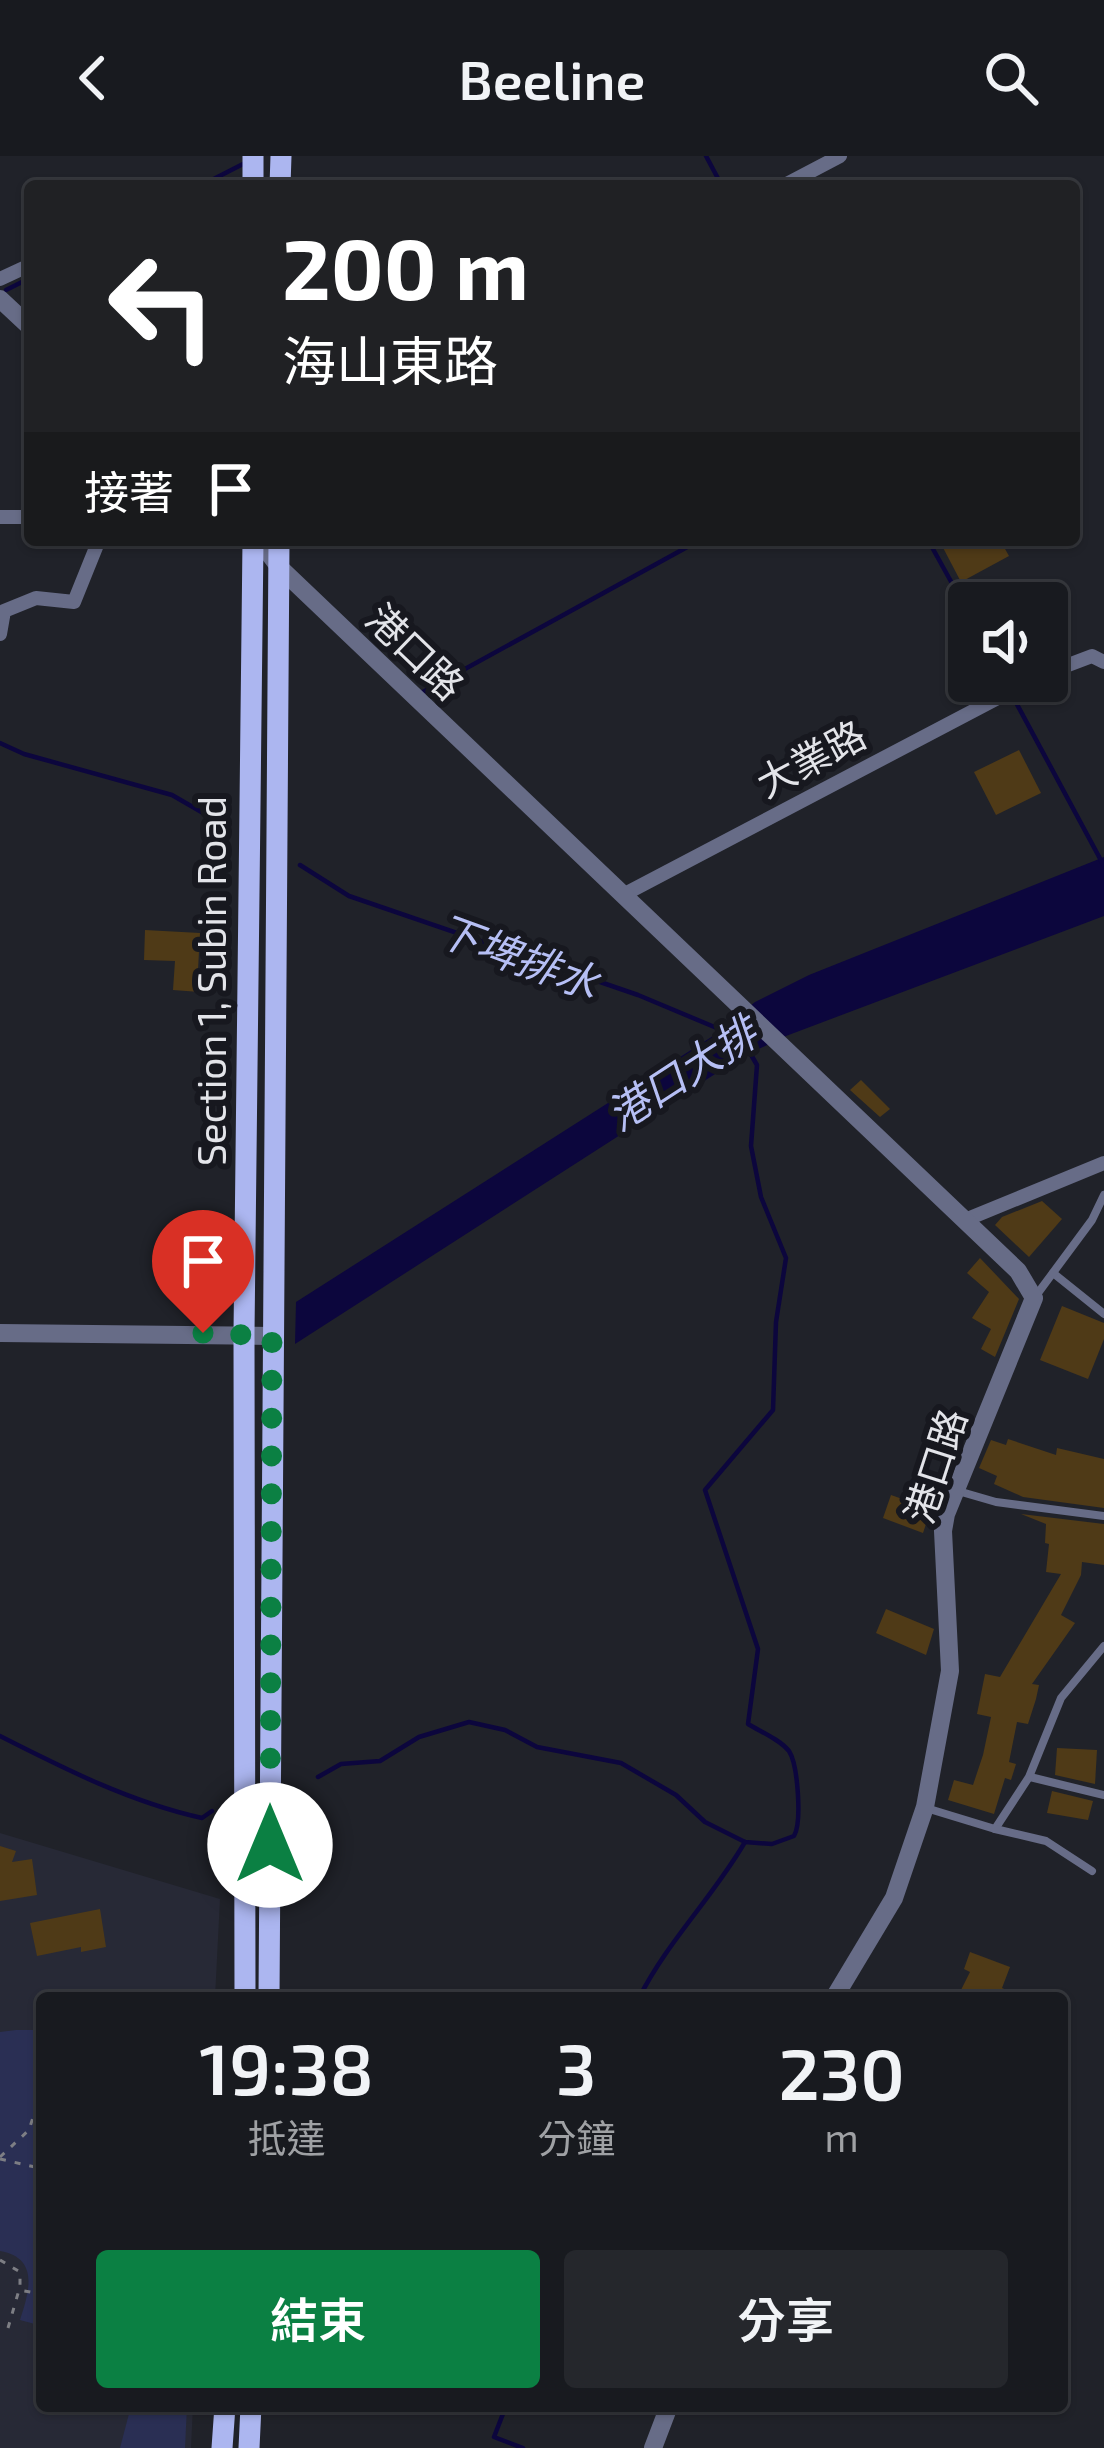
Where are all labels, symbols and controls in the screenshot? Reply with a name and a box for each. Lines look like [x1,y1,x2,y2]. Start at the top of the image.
icon: back [60,45,126,111]
icon: search [978,45,1044,111]
text: Beeline [459,46,645,111]
text: 200 m [282,216,529,317]
icon: left [84,228,240,384]
text: 海山東路 [282,327,498,392]
icon: arrive [198,456,264,522]
text: 接著 [84,464,174,518]
map controls [948,582,1068,702]
button: sound [948,582,1068,702]
street label: 港口路 [358,593,474,708]
street label: 大業路 [748,709,873,806]
street label: Section 1, Subin Road [187,796,234,1166]
water label: 下埤排水 [431,903,608,1008]
water label: 港口大排 [597,1003,769,1139]
pin [152,1210,254,1333]
icon: arrive [170,1228,236,1294]
street label: 港口路 [894,1403,975,1528]
position arrow [207,1782,333,1908]
text: 19:38 [199,2023,374,2109]
text: 3 [556,2023,596,2109]
text: 230 [778,2028,905,2114]
text: m [825,2113,859,2160]
text: 抵達 [248,2114,326,2161]
text: 分鐘 [537,2114,615,2161]
button: 結束 [96,2250,540,2388]
button: 分享 [564,2250,1008,2388]

